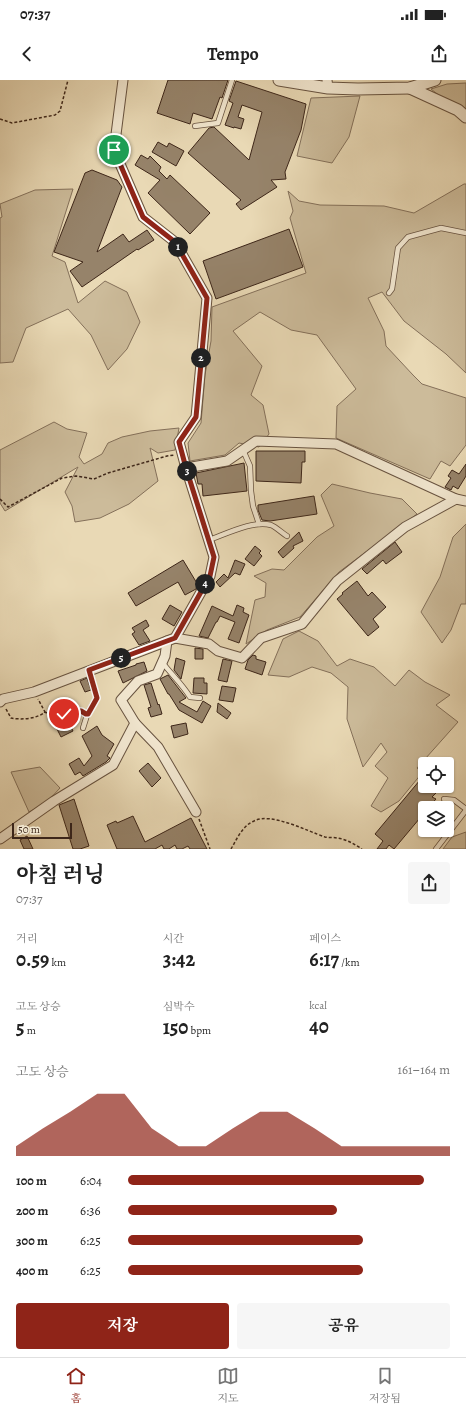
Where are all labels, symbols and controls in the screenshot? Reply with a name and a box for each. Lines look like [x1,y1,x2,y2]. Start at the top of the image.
text: 07:37 [20,4,50,24]
text: Tempo [207,42,259,66]
icon: back [16,43,38,65]
icon: share [428,43,450,65]
pin [97,133,131,167]
icon: arrive [103,139,125,161]
pin: 1 [168,237,188,257]
text: 1 [176,239,180,254]
pin: 2 [191,348,211,368]
text: 2 [198,350,204,365]
pin: 3 [177,461,197,481]
text: 3 [185,463,189,478]
pin: 4 [195,574,215,594]
text: 4 [202,576,208,591]
pin: 5 [111,648,131,668]
text: 5 [119,650,123,665]
pin [47,697,81,731]
icon: check [53,703,75,725]
map controls [418,757,454,837]
button: locate [418,757,454,793]
button: layers [418,801,454,837]
scale bar [12,821,72,840]
text: 50 m [18,822,40,837]
text: 아침 러닝 [16,860,105,890]
button: share [408,862,450,904]
text: 07:37 [16,890,42,907]
text: 거리 [16,931,37,946]
text: 시간 [163,931,184,946]
text: 페이스 [309,931,341,946]
text: 0.59 [16,946,49,973]
text: 3:42 [163,946,195,973]
text: 6:17 [309,946,339,973]
text: km [49,955,66,970]
text: /km [339,955,360,970]
text: kcal [309,998,327,1013]
text: 고도 상승 [16,999,61,1014]
text: 심박수 [163,999,195,1014]
text: 40 [309,1013,329,1040]
text: 5 [16,1014,25,1041]
text: 150 [163,1014,188,1041]
text: m [25,1023,36,1038]
text: bpm [188,1023,211,1038]
text: 161–164 m [397,1061,450,1078]
text: 고도 상승 [16,1063,69,1080]
text: 100 m [16,1172,47,1189]
text: 6:04 [80,1172,102,1189]
text: 200 m [16,1202,49,1219]
text: 6:36 [80,1202,101,1219]
text: 300 m [16,1232,48,1249]
text: 6:25 [80,1232,101,1249]
text: 400 m [16,1262,48,1279]
text: 6:25 [80,1262,101,1279]
button: 저장 [16,1303,229,1349]
button: 공유 [237,1303,450,1349]
tab: 홈 [65,1365,87,1406]
tab: 지도 [217,1365,239,1406]
tab: 저장됨 [369,1365,401,1406]

